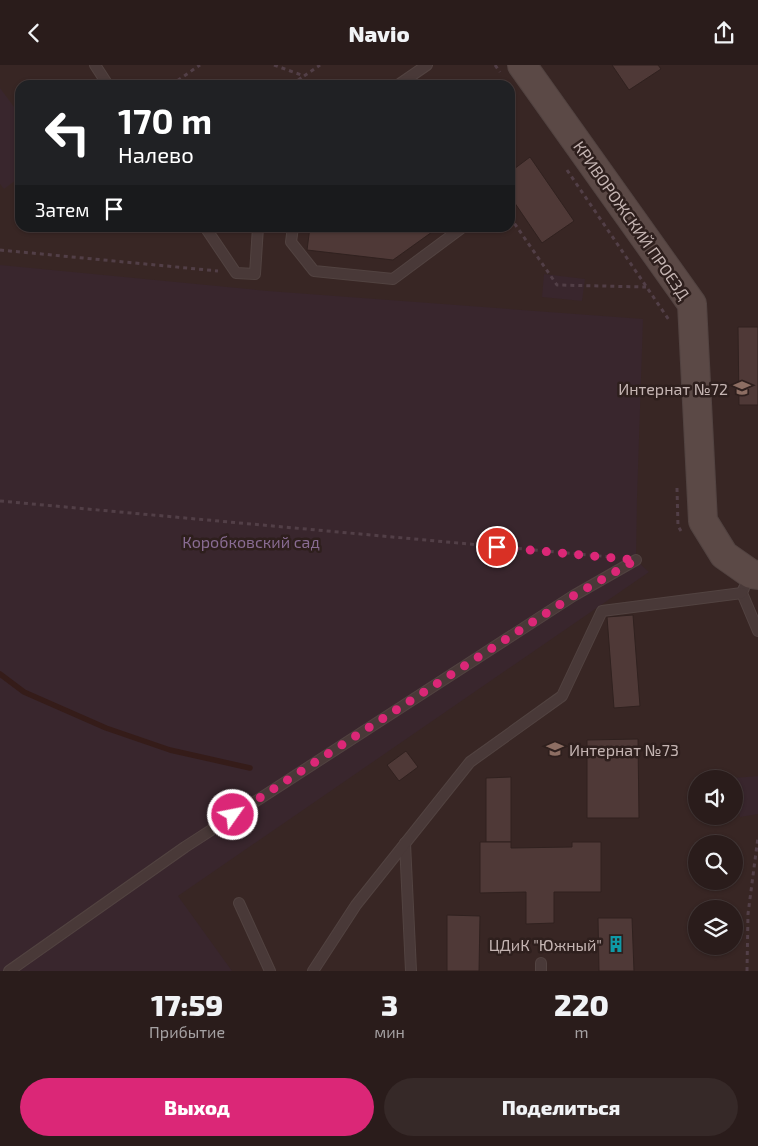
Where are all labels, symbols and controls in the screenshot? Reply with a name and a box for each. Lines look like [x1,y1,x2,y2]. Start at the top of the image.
icon: back [20,19,48,47]
icon: share [710,19,738,47]
text: Navio [348,20,410,46]
text: 170 m [118,99,212,141]
icon: left [35,100,100,165]
street label: КРИВОРОЖСКИЙ ПРОЕЗД [570,137,694,303]
text: Налево [118,141,194,167]
icon: arrive [100,195,128,223]
text: Затем [35,198,90,221]
school or university icon: Интернат №72 [732,378,752,398]
place label: Интернат №72 [618,379,728,398]
pin [476,526,518,568]
park label: Коробковский сад [182,532,320,551]
icon: arrive [483,533,511,561]
school or university icon: Интернат №73 [545,739,565,759]
place label: Интернат №73 [569,740,679,759]
map controls [688,770,743,955]
button: sound [688,770,743,825]
position arrow [206,788,258,840]
button: search [688,835,743,890]
button: layers [688,900,743,955]
building icon: ЦДиК "Южный" [606,934,626,954]
place label: ЦДиК "Южный" [489,935,602,954]
text: 17:59 [151,986,223,1022]
text: 3 [381,986,398,1022]
text: 220 [554,986,609,1022]
text: Прибытие [149,1022,225,1041]
text: мин [374,1022,405,1041]
text: m [574,1022,588,1041]
button: Выход [20,1078,374,1136]
button: Поделиться [384,1078,738,1136]

